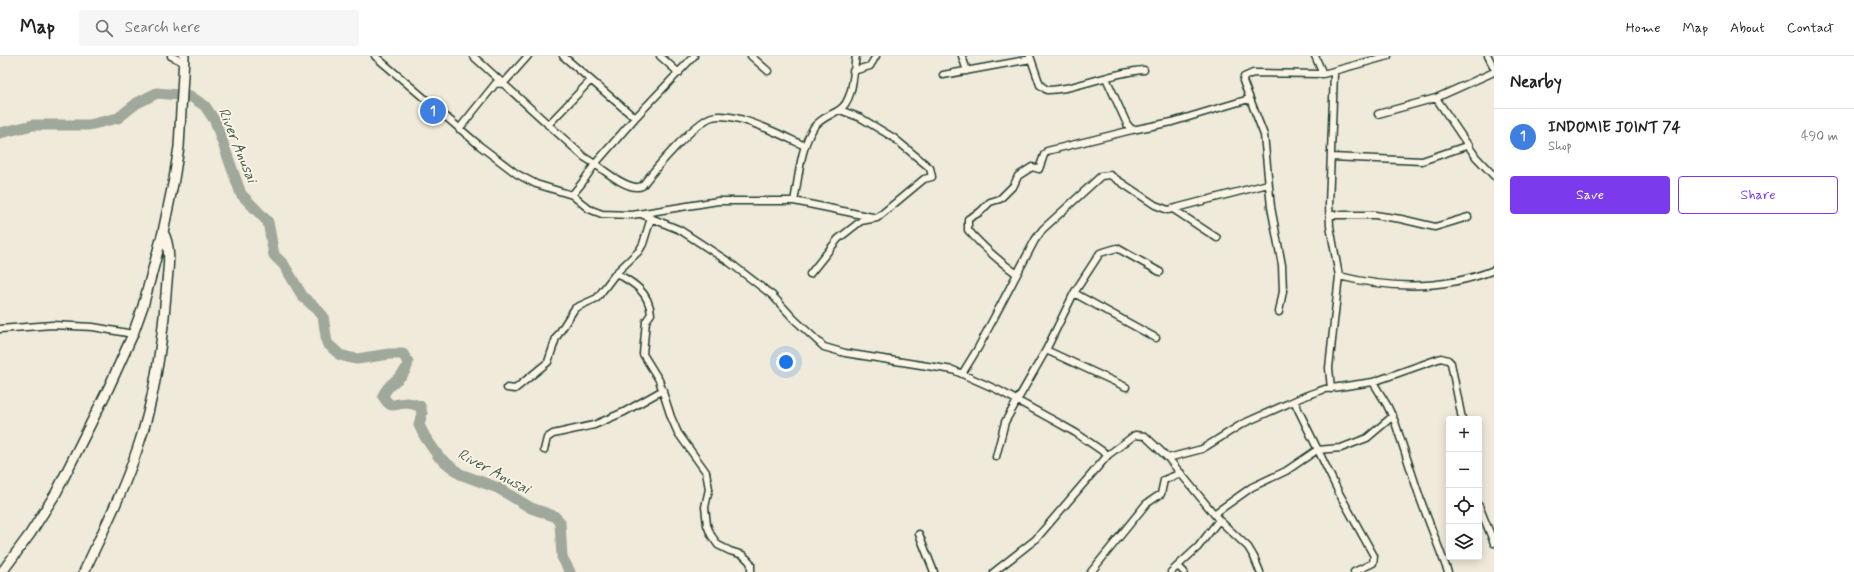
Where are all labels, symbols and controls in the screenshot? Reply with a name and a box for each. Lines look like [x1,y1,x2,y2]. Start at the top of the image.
search box [79,10,359,46]
text: Map [20,15,55,40]
icon: search [93,17,115,39]
text: Search here [125,18,200,38]
text: Home [1626,19,1660,37]
text: Map [1682,19,1708,37]
text: About [1730,19,1765,37]
text: Contact [1787,19,1834,37]
text: Nearby [1510,71,1562,93]
pin: 1 [420,96,446,126]
water label: River Anusai [213,105,262,187]
text: INDOMIE JOINT 74 [1548,118,1681,138]
text: 1 [1520,128,1526,145]
text: 490 m [1801,128,1838,145]
text: Shop [1548,138,1572,155]
button: Save [1510,176,1670,214]
button: Share [1678,176,1838,214]
your location [776,352,796,372]
map controls [1446,416,1482,560]
button: + [1446,416,1482,452]
water label: River Anusai [454,444,535,500]
button: − [1446,452,1482,488]
button: locate [1446,488,1482,524]
button: layers [1446,524,1482,560]

